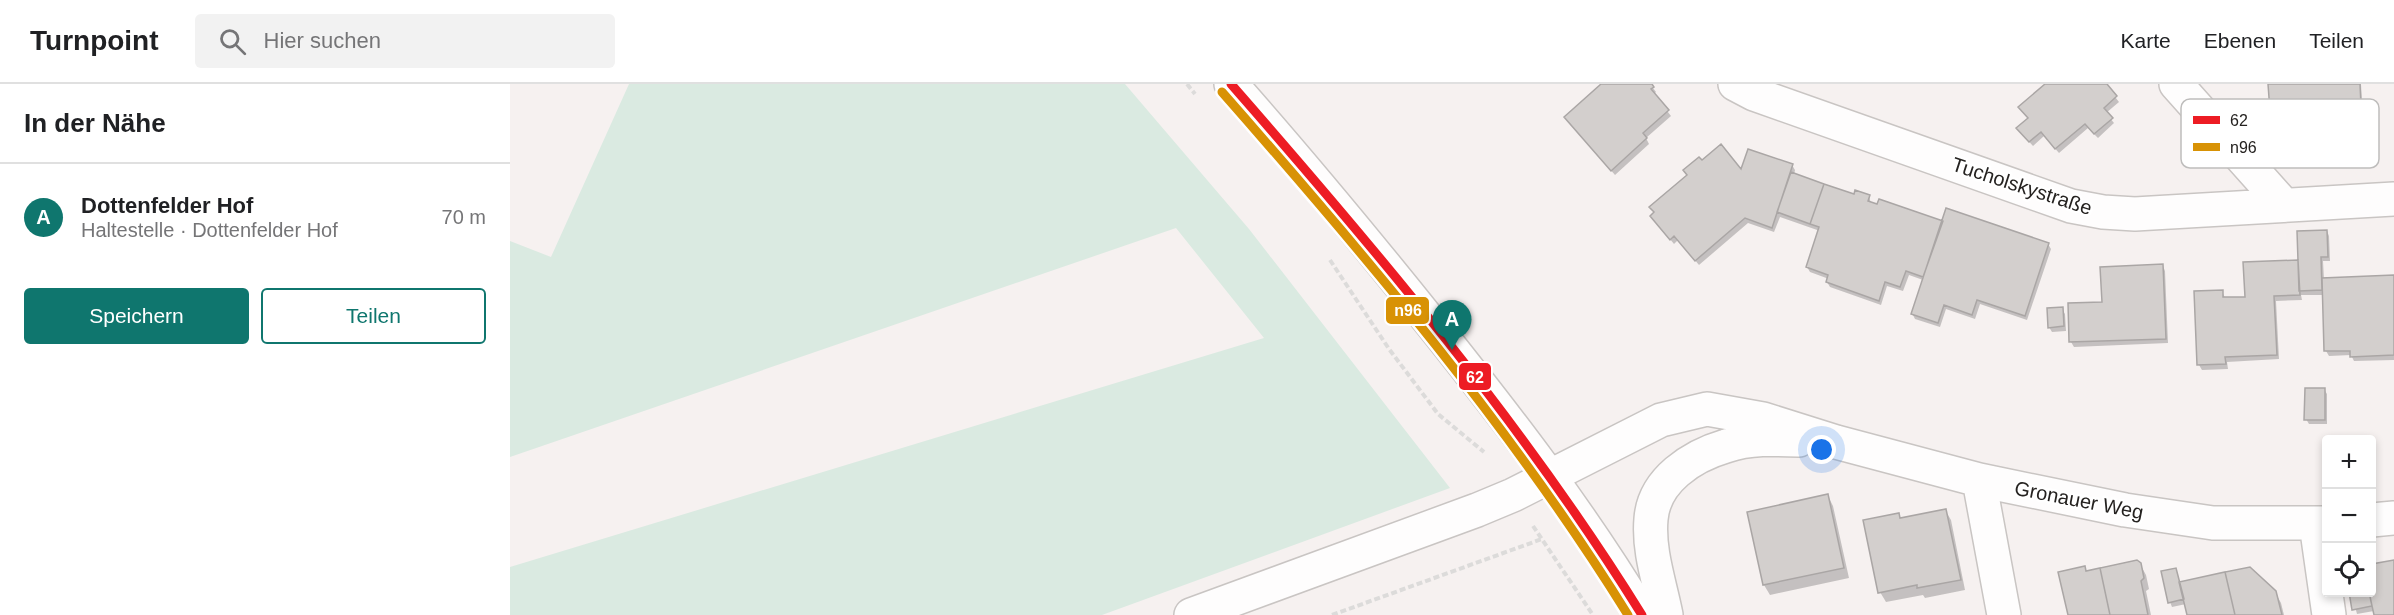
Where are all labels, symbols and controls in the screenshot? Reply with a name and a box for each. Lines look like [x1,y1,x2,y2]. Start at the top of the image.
search box [195,14,615,68]
text: Turnpoint [30,25,159,56]
icon: search [216,25,249,58]
text: Hier suchen [264,28,381,53]
text: Karte [2121,29,2171,52]
text: Ebenen [2204,29,2276,52]
text: Teilen [2309,29,2364,52]
legend [2181,99,2379,168]
text: In der Nähe [24,108,166,138]
text: 62 [2230,112,2248,129]
text: n96 [2230,139,2257,156]
street label: Tucholskystraße [1949,153,2095,219]
text: Dottenfelder Hof [81,193,253,218]
text: A [36,206,51,228]
text: 70 m [442,206,486,228]
text: Haltestelle · Dottenfelder Hof [81,219,338,241]
button: Speichern [24,288,249,344]
button: Teilen [261,288,486,344]
line badge: n96 [1385,296,1430,325]
pin: A [1432,300,1472,350]
text: n96 [1394,302,1422,319]
line badge: 62 [1458,362,1492,391]
text: 62 [1466,369,1484,386]
your location [1807,435,1836,464]
map controls [2322,435,2376,597]
button: + [2322,435,2376,489]
street label: Gronauer Weg [2013,477,2145,523]
button: − [2322,489,2376,543]
button: locate [2322,543,2376,597]

